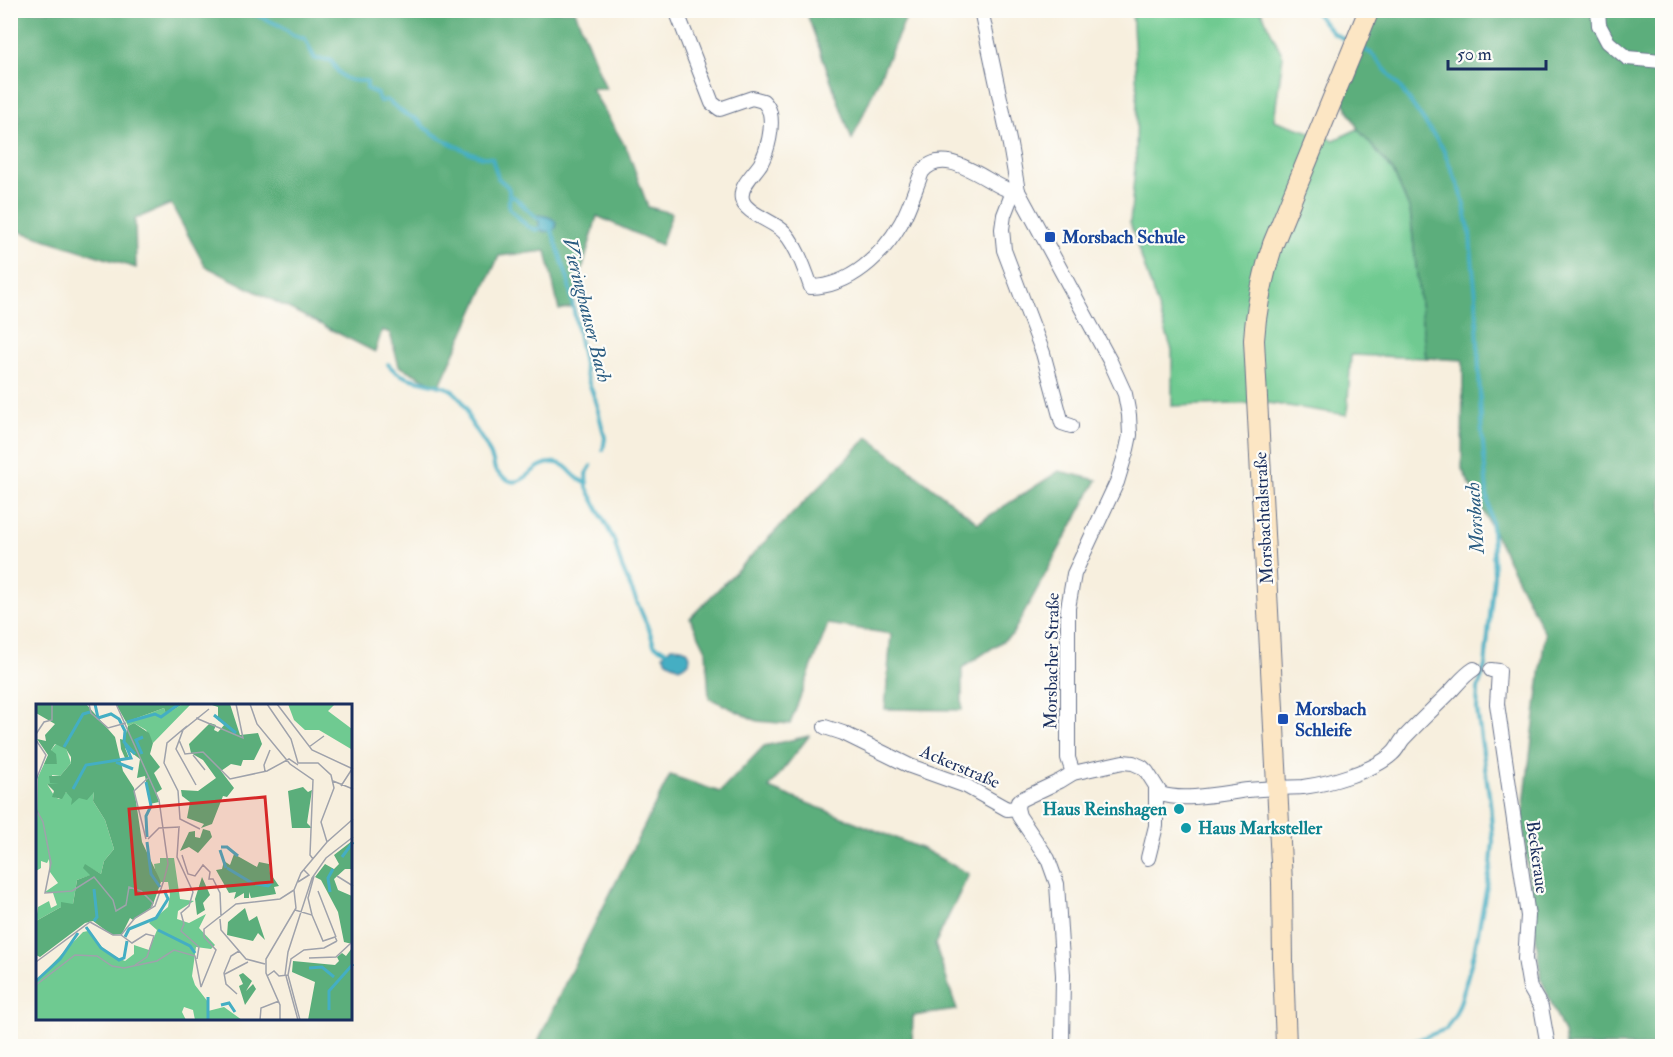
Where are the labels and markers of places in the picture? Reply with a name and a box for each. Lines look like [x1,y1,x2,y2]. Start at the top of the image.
place label: Morsbach Schule [1061,226,1186,249]
marker: Morsbach Schule [1043,230,1057,244]
place label: Morsbach Schleife [1294,698,1367,742]
marker: Morsbach Schleife [1276,712,1290,726]
place label: Haus Reinshagen [1043,798,1168,821]
marker: Haus Reinshagen [1172,802,1186,816]
place label: Haus Marksteller [1198,817,1322,840]
marker: Haus Marksteller [1179,821,1193,835]

